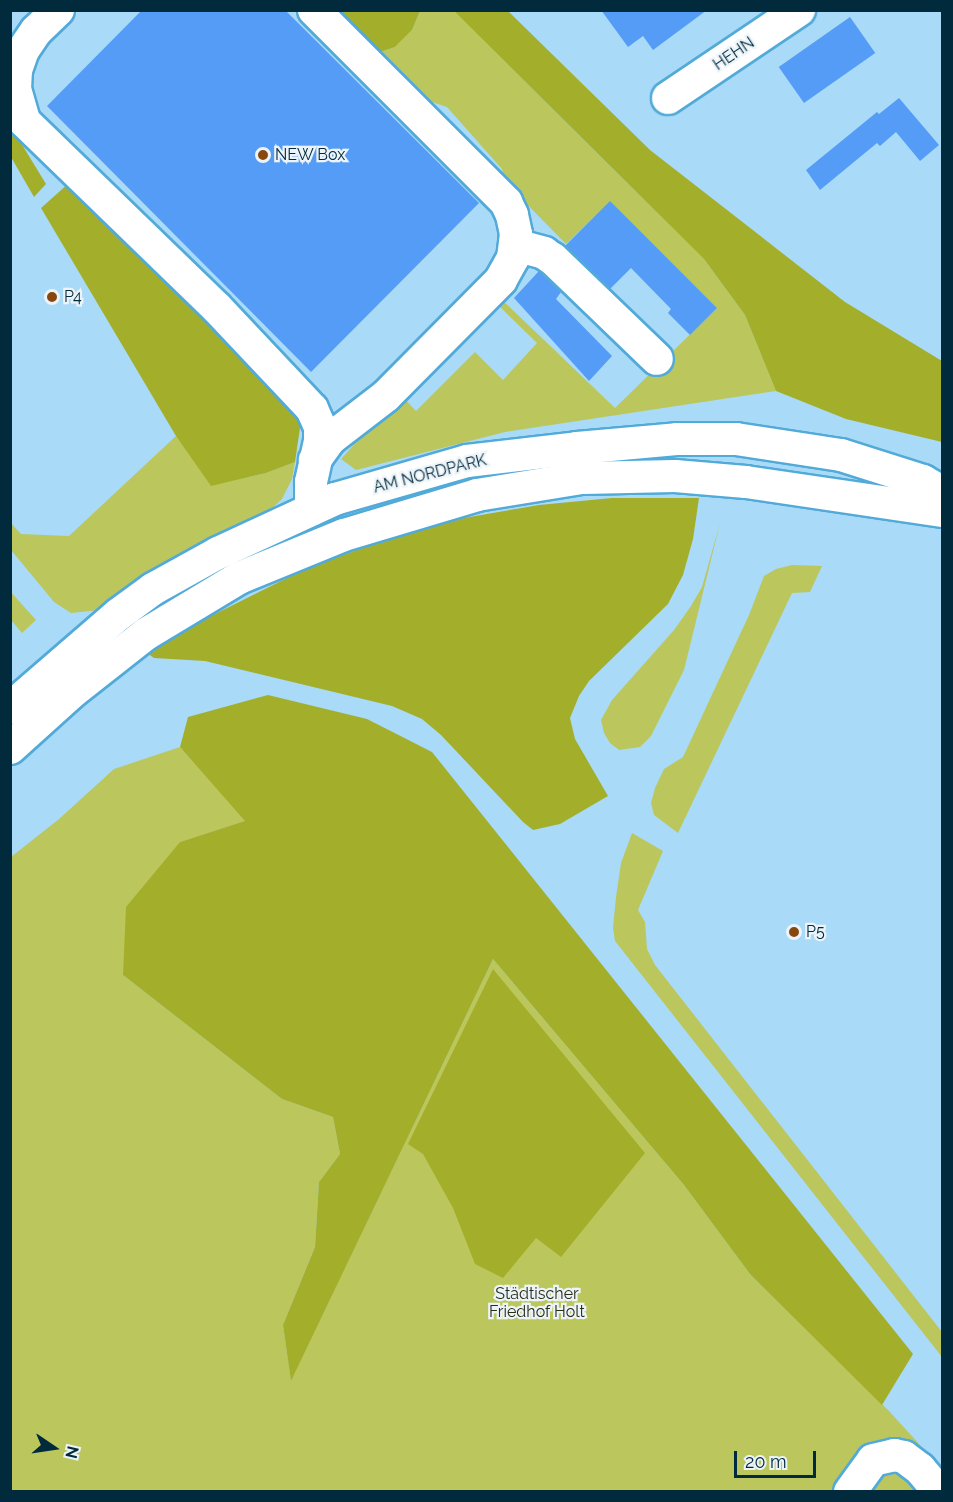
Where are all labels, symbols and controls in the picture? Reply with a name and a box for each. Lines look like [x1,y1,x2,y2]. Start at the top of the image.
street label: HEHN [710,33,758,75]
place label: NEW Box [275,145,346,165]
marker: NEW Box [256,148,270,162]
place label: P4 [64,287,82,307]
marker: P4 [45,290,59,304]
street label: AM NORDPARK [371,451,489,497]
place label: P5 [806,922,825,942]
marker: P5 [787,925,801,939]
park label: Städtischer Friedhof Holt [489,1284,585,1322]
north arrow [24,1418,84,1478]
scale bar [737,1439,820,1477]
text: N [61,1444,83,1460]
text: 20 m [745,1451,787,1472]

